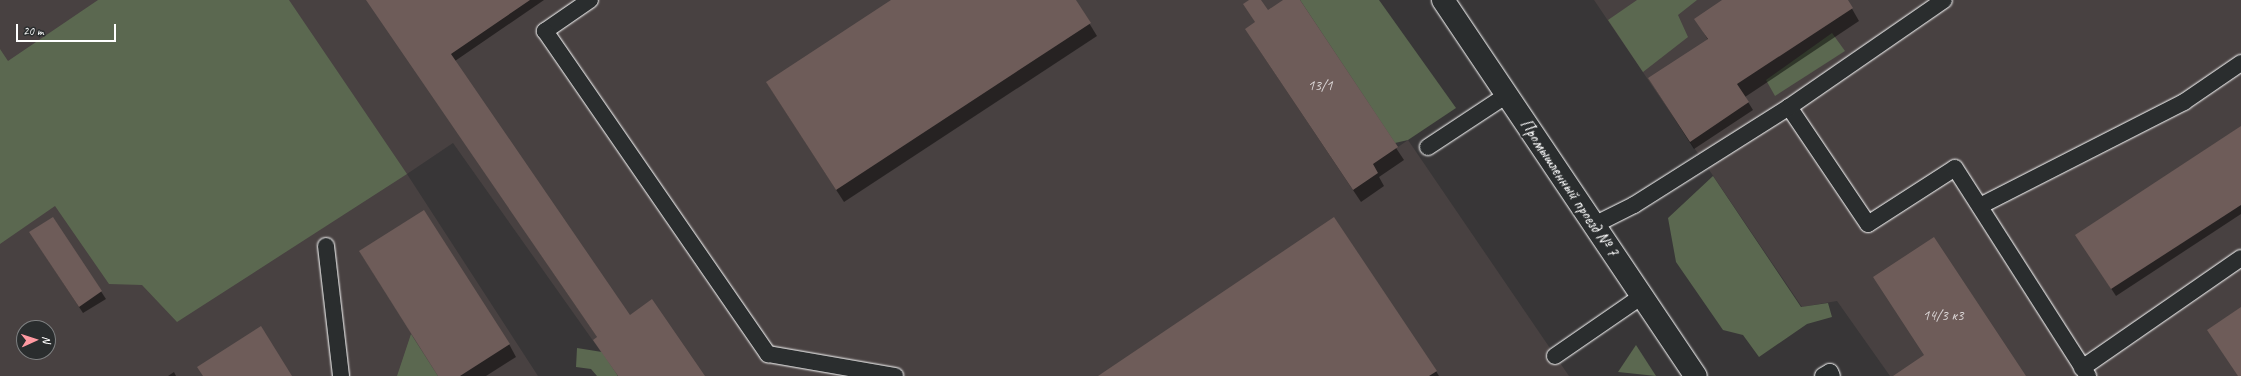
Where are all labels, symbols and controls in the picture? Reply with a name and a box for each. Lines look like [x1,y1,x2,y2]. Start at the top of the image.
scale bar [18,16,118,42]
text: 20 m [23,23,43,39]
house number: 13/1 [1307,77,1333,95]
street label: Промышленный проезд № 7 [1515,115,1623,261]
house number: 14/3 к3 [1922,307,1964,325]
north arrow [16,320,56,360]
text: N [40,336,54,343]

